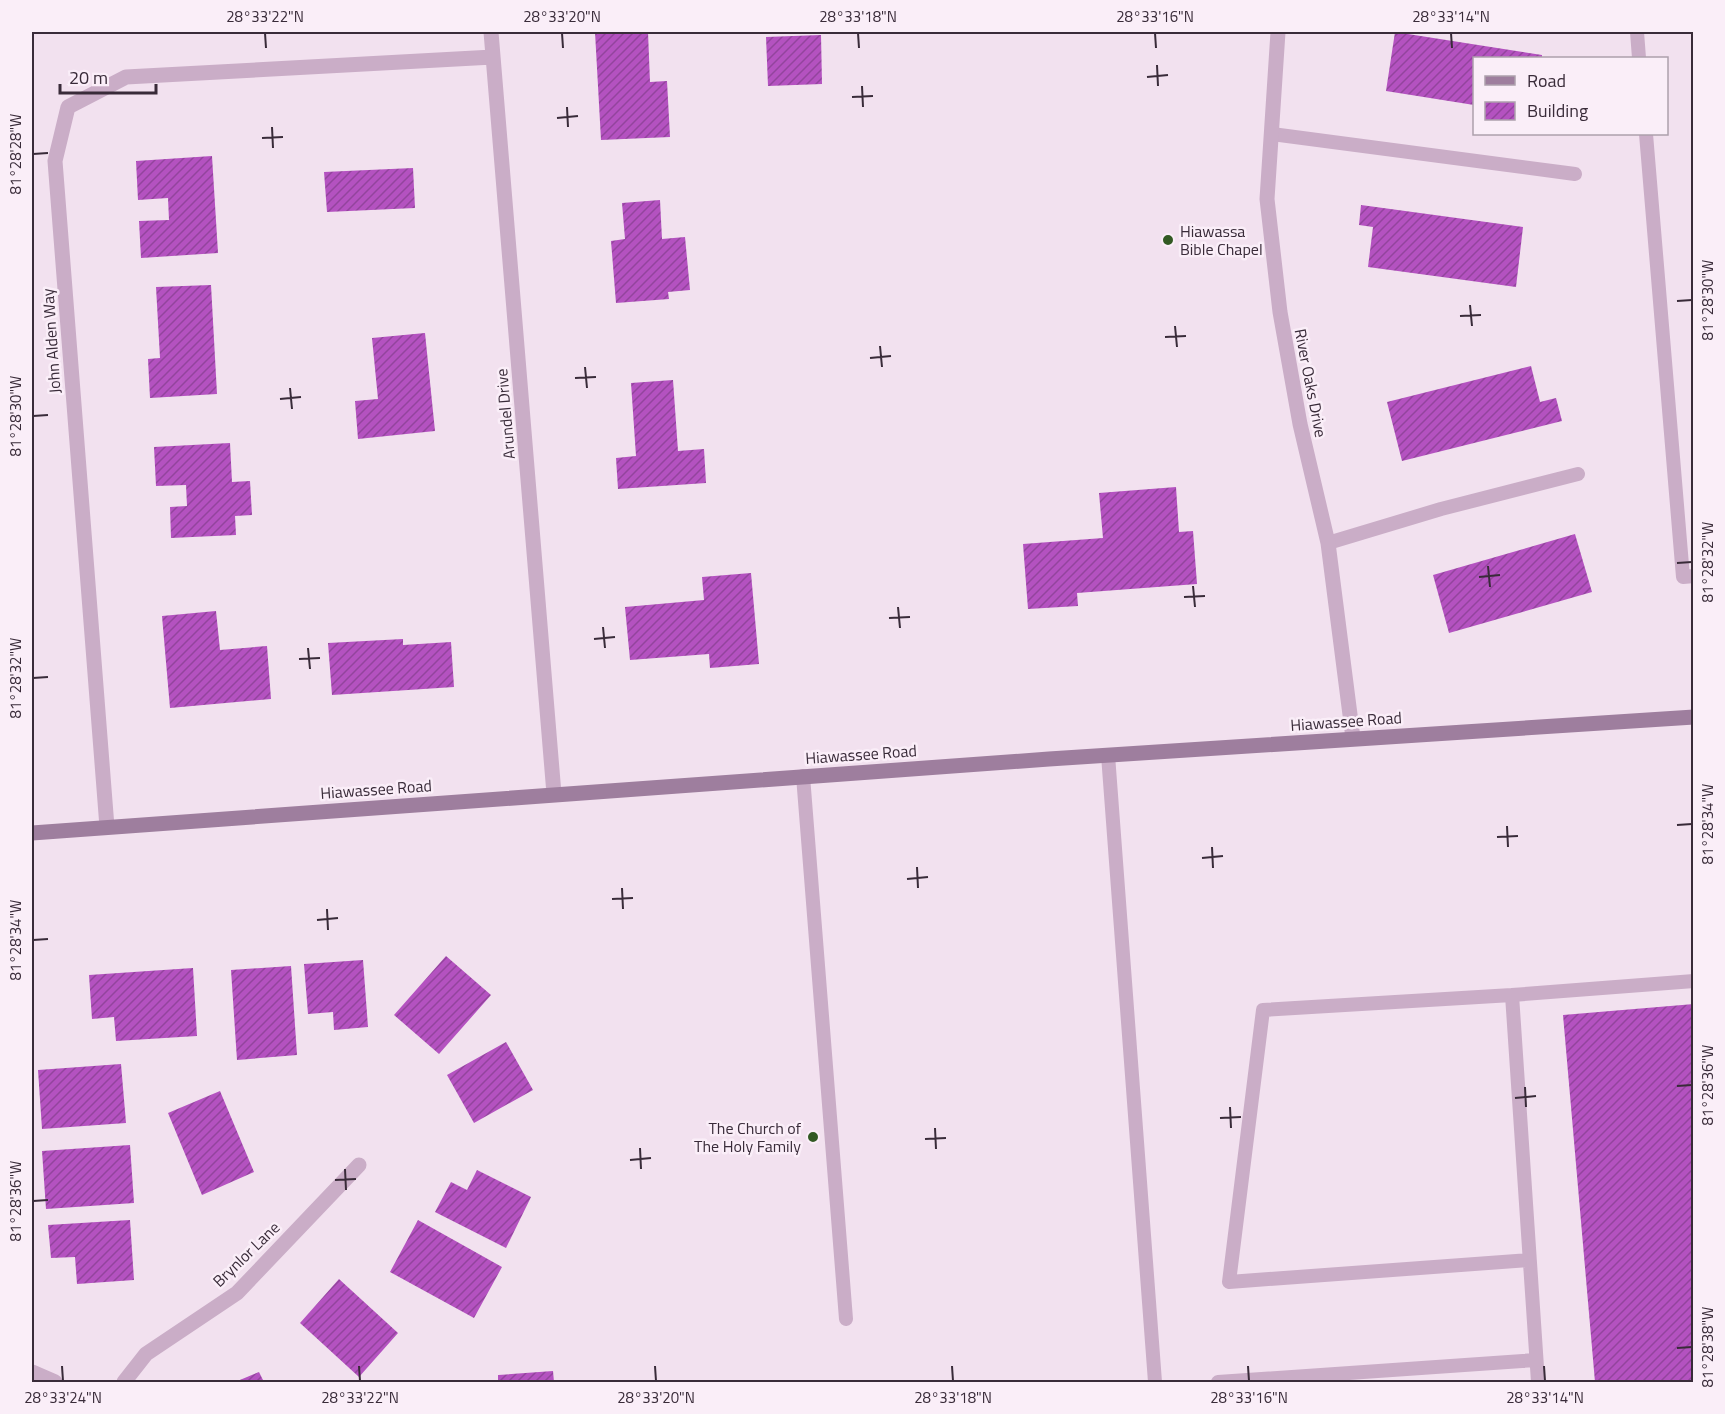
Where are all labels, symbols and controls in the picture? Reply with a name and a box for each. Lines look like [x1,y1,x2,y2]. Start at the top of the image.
text: 28°33'22"N [226,5,304,28]
text: 28°33'20"N [523,5,601,28]
text: 28°33'18"N [819,5,897,28]
text: 28°33'16"N [1116,5,1194,28]
text: 28°33'14"N [1412,5,1490,28]
scale bar [60,57,156,95]
legend [1473,57,1668,135]
text: 20 m [69,64,108,91]
text: Road [1527,67,1566,94]
text: Building [1527,97,1588,124]
text: 81°28'28"W [4,114,27,194]
place label: Hiawassa Bible Chapel [1180,219,1263,261]
marker: Hiawassa Bible Chapel [1161,233,1175,247]
text: 81°28'30"W [1696,260,1719,340]
street label: John Alden Way [35,287,67,394]
street label: River Oaks Drive [1289,327,1333,439]
street label: Arundel Drive [489,368,521,460]
text: 81°28'30"W [4,376,27,456]
text: 81°28'32"W [1696,522,1719,602]
text: 81°28'32"W [4,638,27,718]
street label: Hiawassee Road [1289,705,1403,737]
street label: Hiawassee Road [804,738,918,770]
street label: Hiawassee Road [319,773,433,805]
text: 81°28'34"W [1696,784,1719,864]
text: 81°28'34"W [4,900,27,980]
text: 81°28'36"W [1696,1045,1719,1125]
place label: The Church of The Holy Family [694,1116,802,1158]
marker: The Church of The Holy Family [806,1130,820,1144]
text: 81°28'36"W [4,1161,27,1241]
street label: Brynlor Lane [207,1216,285,1292]
text: 81°28'38"W [1696,1307,1719,1387]
text: 28°33'24"N [24,1386,102,1409]
text: 28°33'22"N [321,1386,399,1409]
text: 28°33'20"N [617,1386,695,1409]
text: 28°33'18"N [914,1386,992,1409]
text: 28°33'16"N [1210,1386,1288,1409]
text: 28°33'14"N [1506,1386,1584,1409]

